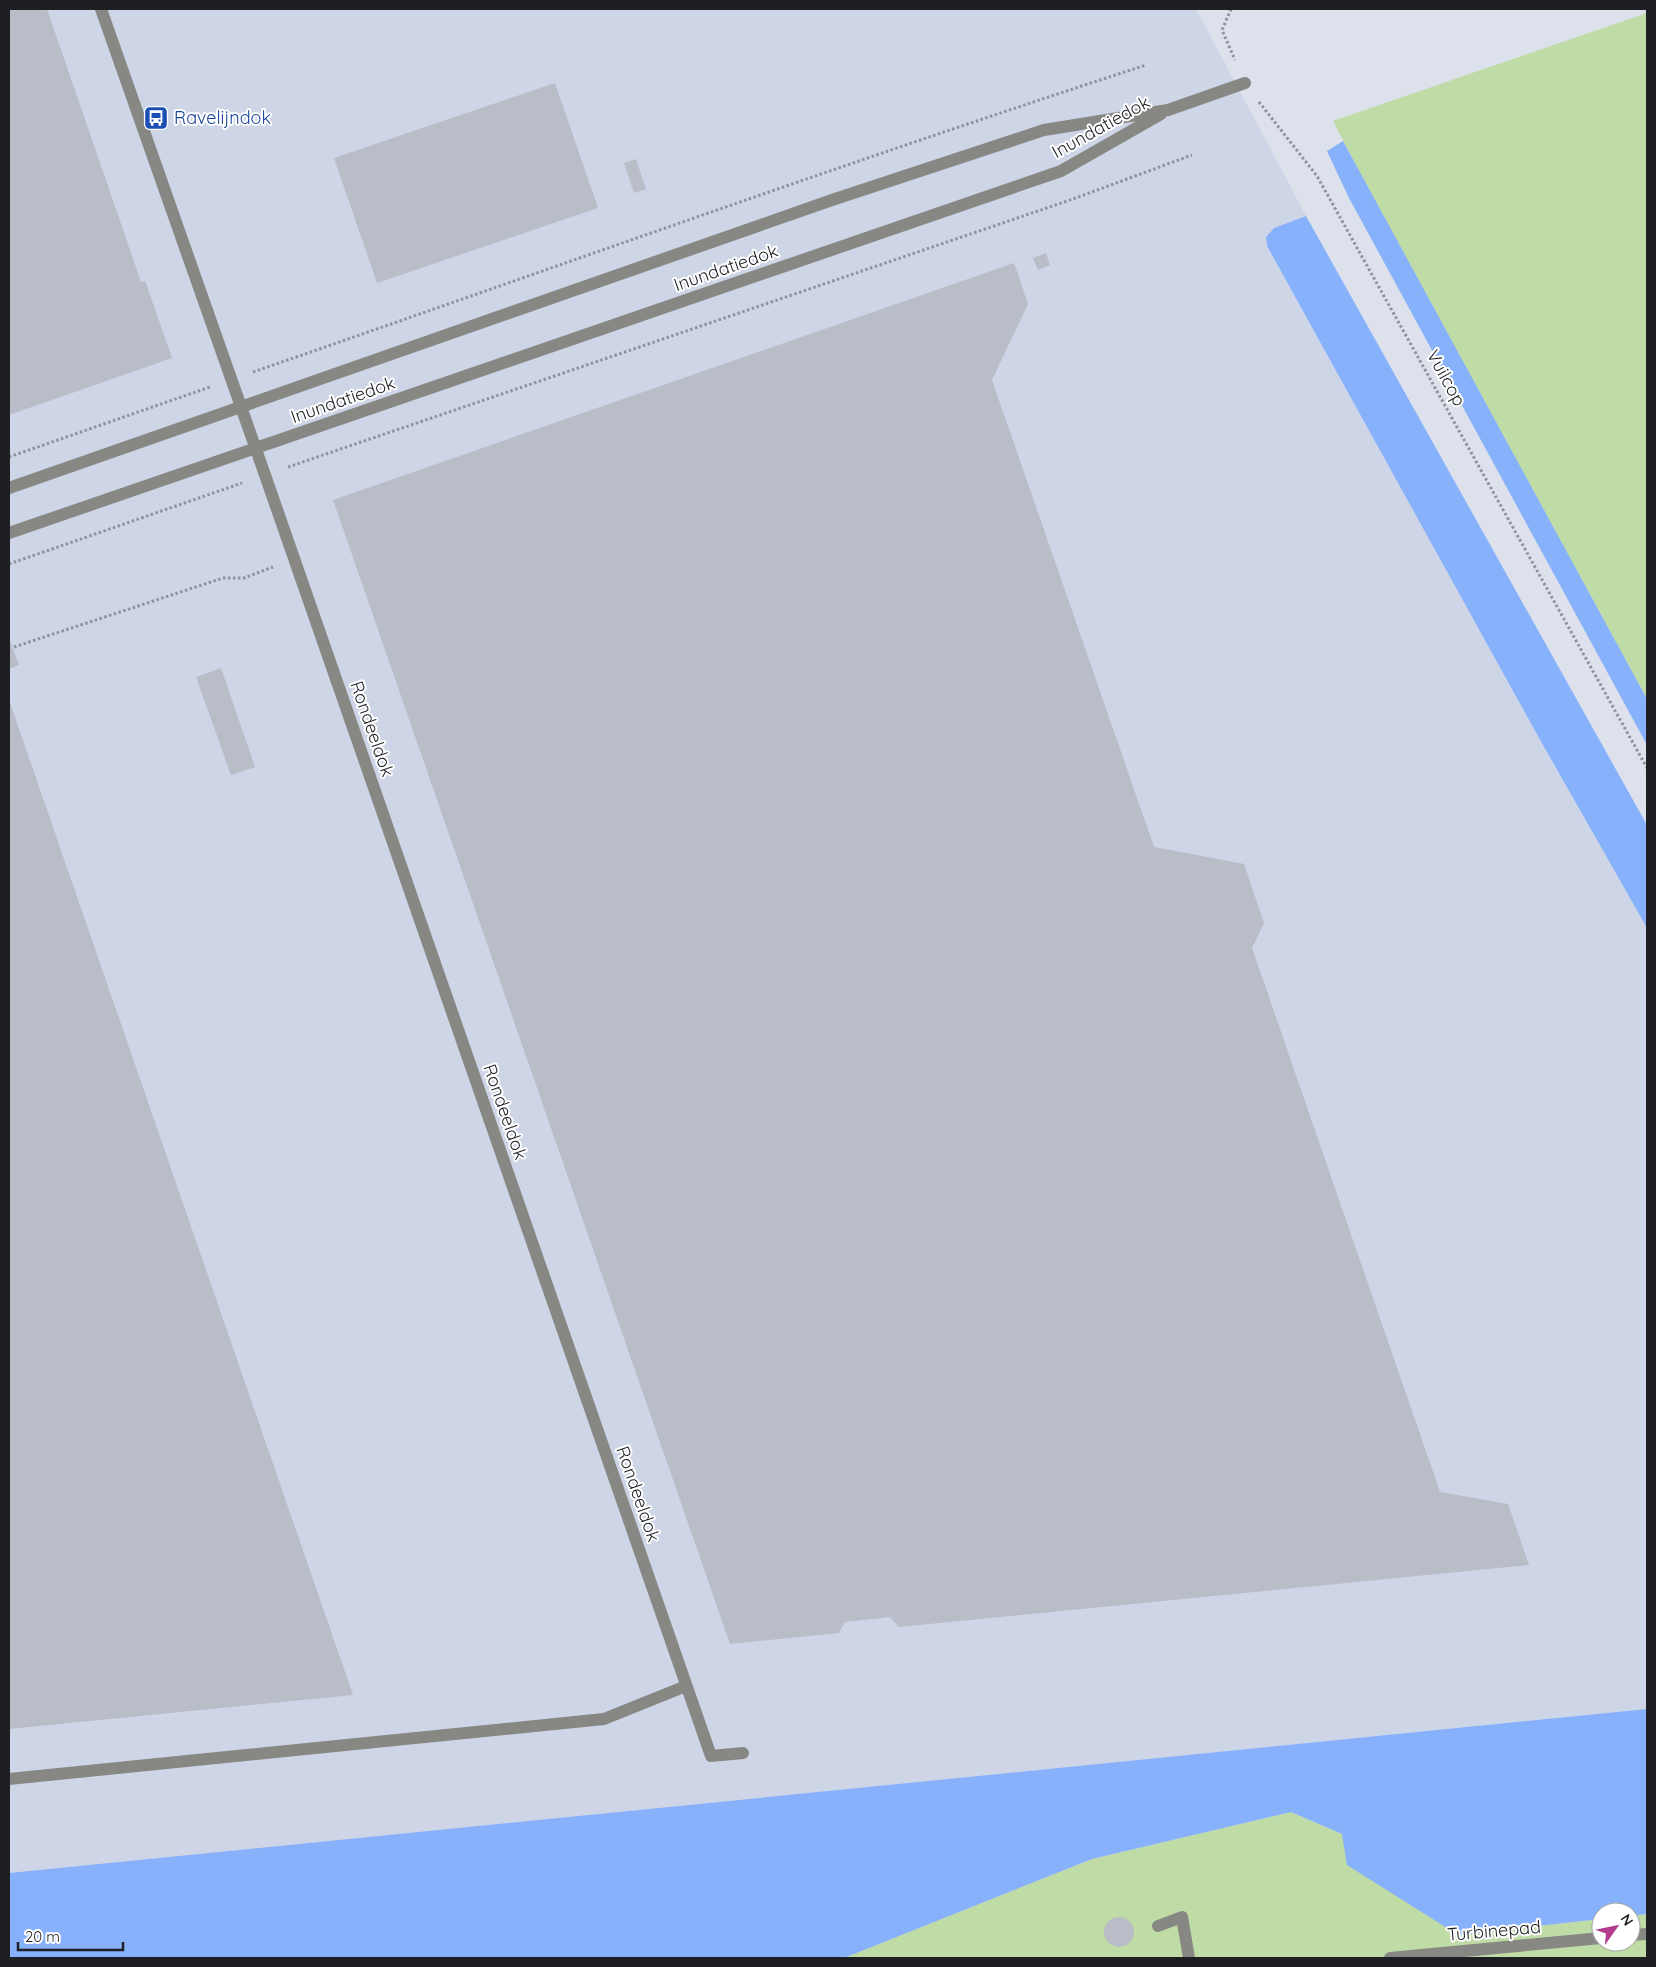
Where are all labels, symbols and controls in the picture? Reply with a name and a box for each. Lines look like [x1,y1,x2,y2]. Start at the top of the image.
street label: Inundatiedok [1048,90,1154,163]
bus stop icon: Ravelijndok [143,105,169,131]
place label: Ravelijndok [174,106,271,129]
street label: Inundatiedok [671,239,781,296]
street label: Vuilcop [1422,346,1471,410]
street label: Inundatiedok [288,371,398,428]
street label: Rondeeldok [345,678,400,780]
street label: Rondeeldok [478,1061,533,1163]
street label: Rondeeldok [611,1443,666,1545]
north arrow [1591,1902,1641,1952]
text: N [1617,1911,1637,1929]
street label: Turbinepad [1446,1915,1542,1946]
scale bar [18,1920,122,1952]
text: 20 m [25,1927,60,1946]

